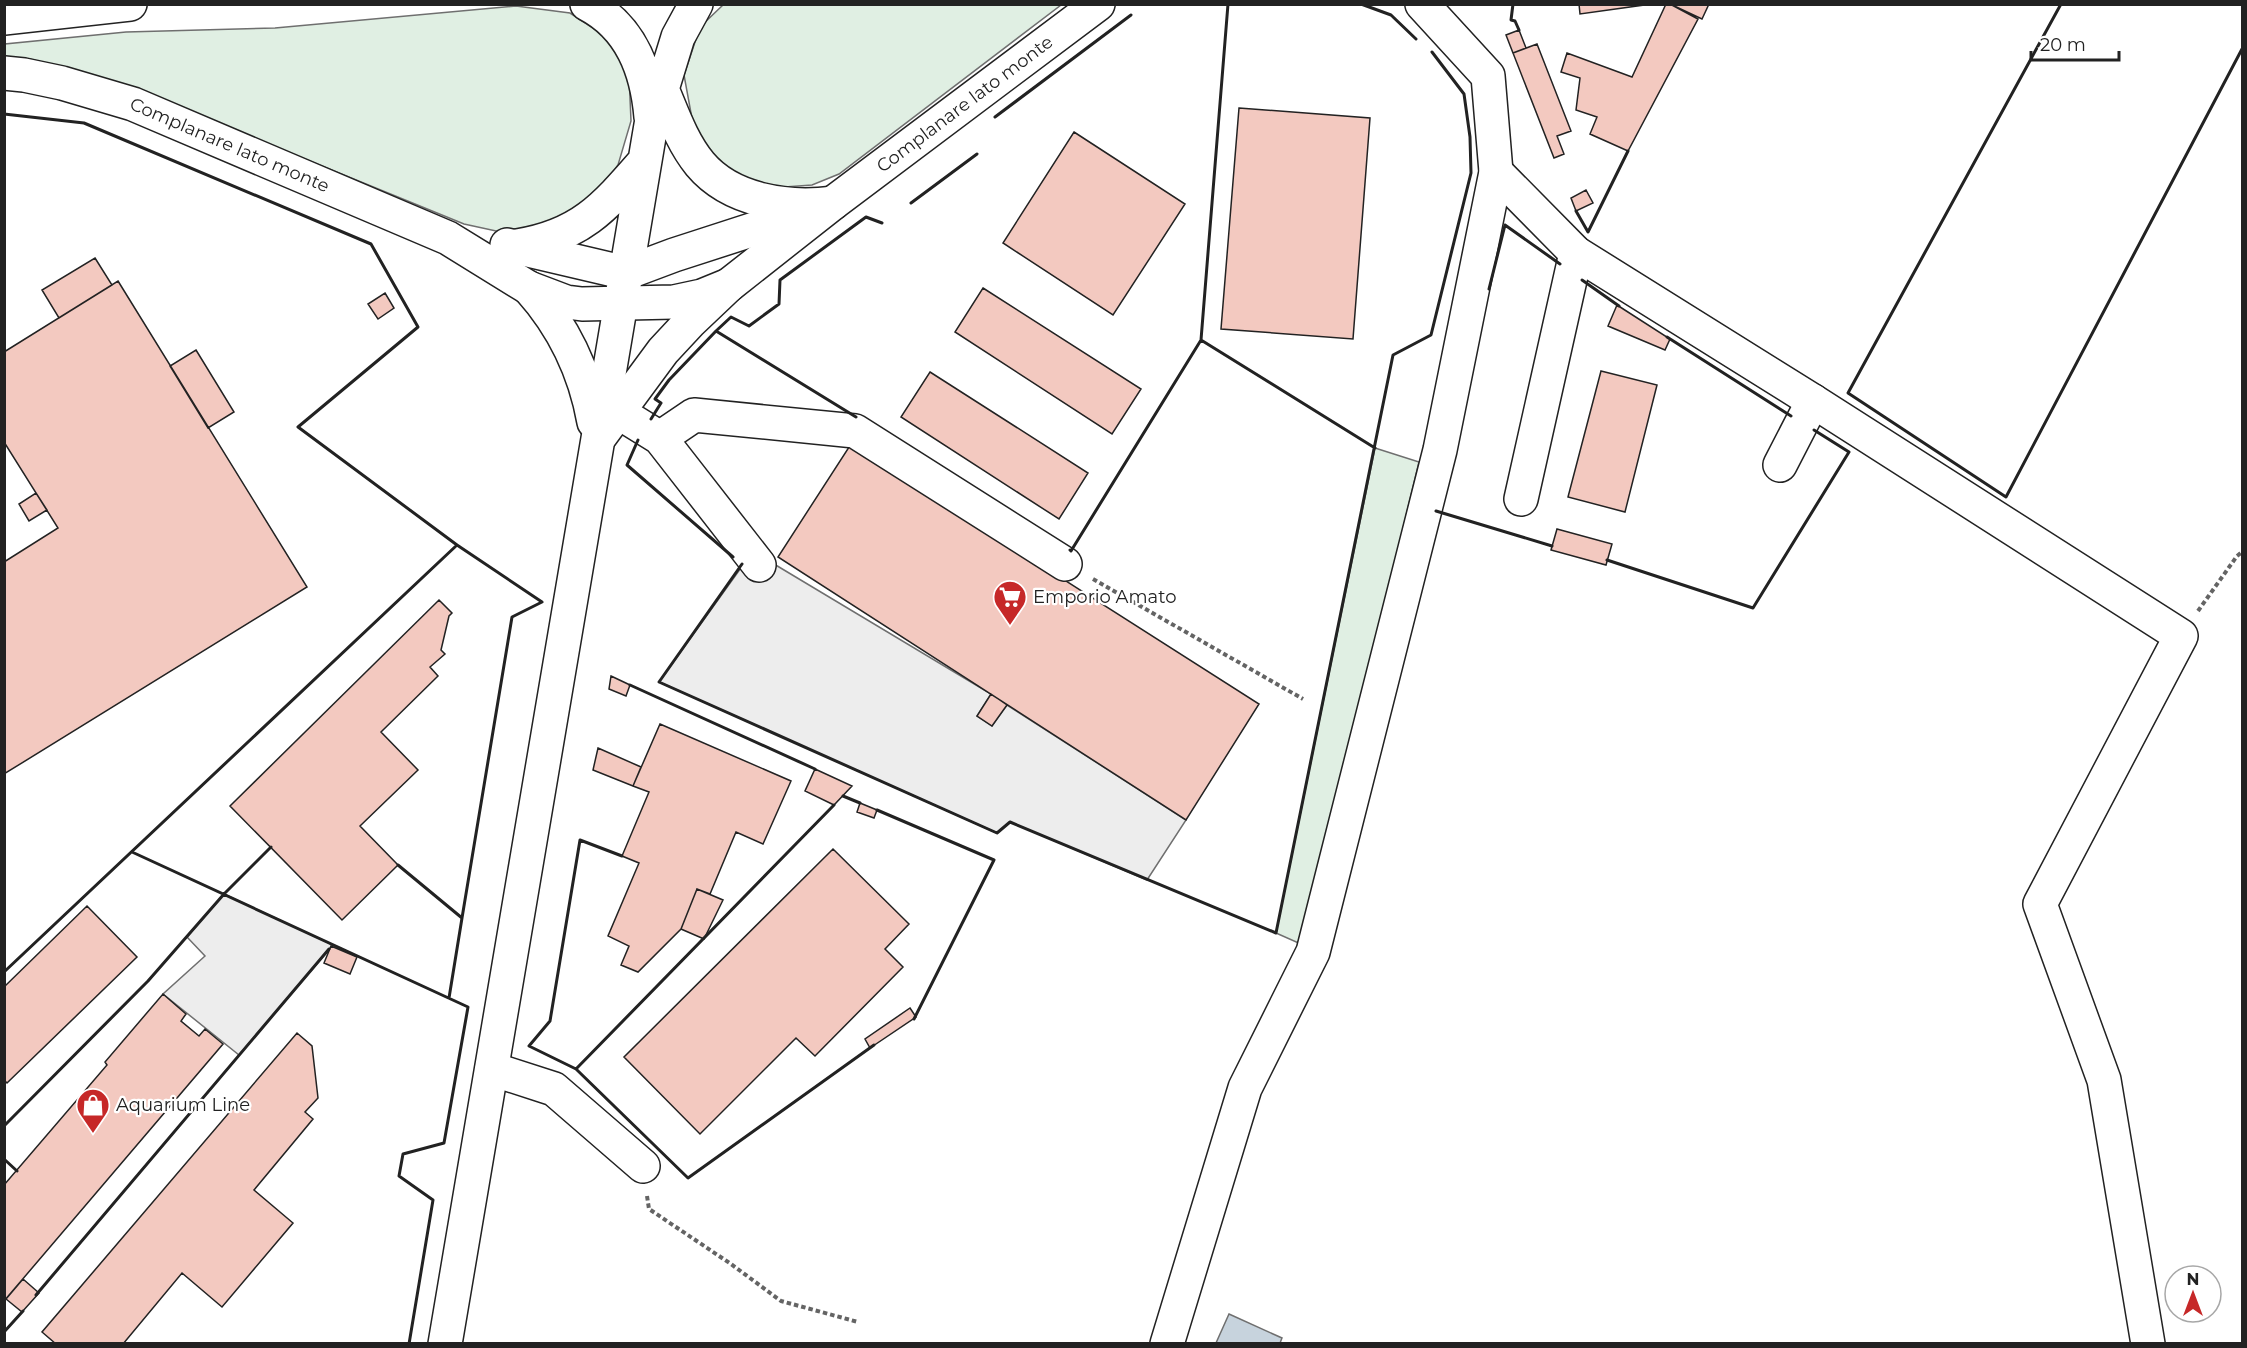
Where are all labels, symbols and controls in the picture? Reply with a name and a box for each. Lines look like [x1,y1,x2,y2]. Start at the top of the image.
scale bar [2031,24,2120,62]
street label: Complanare lato monte [872,31,1057,177]
text: 20 m [2040,34,2086,56]
street label: Complanare lato monte [127,93,333,197]
supermarket icon: Emporio Amato [992,579,1028,626]
place label: Emporio Amato [1033,586,1176,608]
shop icon: Aquarium Line [75,1087,111,1134]
place label: Aquarium Line [116,1094,250,1116]
north arrow [2163,1264,2223,1324]
text: N [2187,1270,2199,1289]

